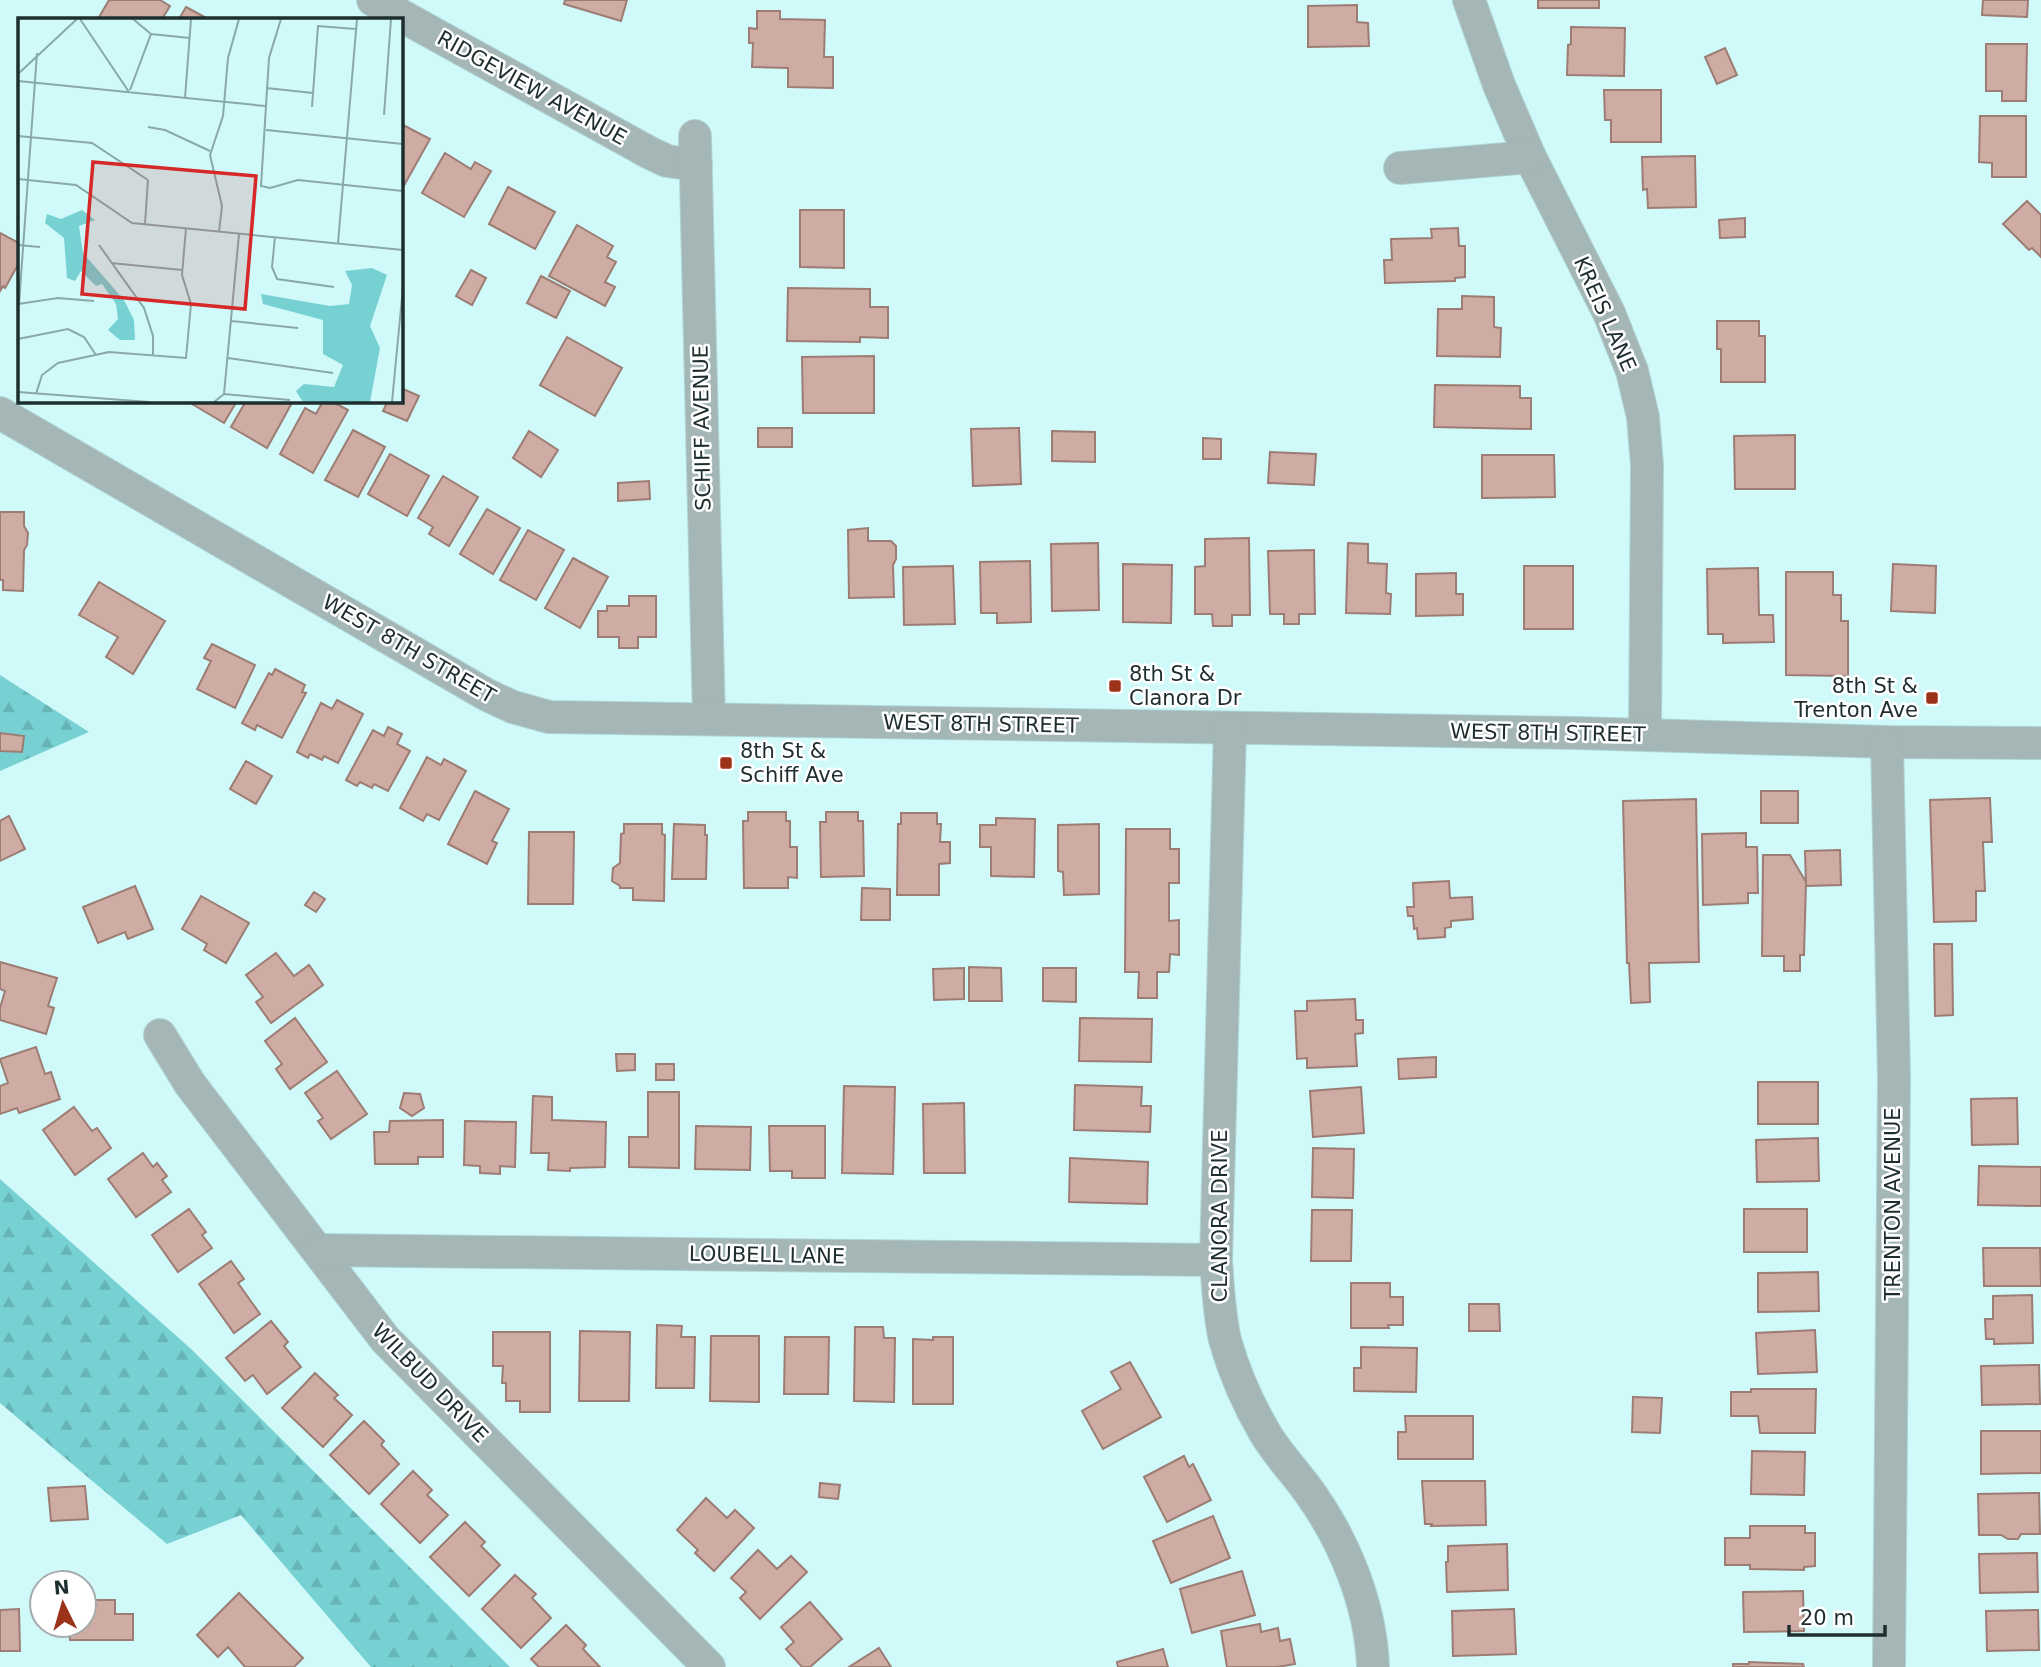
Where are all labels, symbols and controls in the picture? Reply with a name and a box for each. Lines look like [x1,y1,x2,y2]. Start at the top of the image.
inset map [18,18,402,402]
street label: RIDGEVIEW AVENUE [433,26,631,150]
street label: KREIS LANE [1569,253,1641,375]
street label: SCHIFF AVENUE [689,345,715,511]
street label: WEST 8TH STREET [318,590,500,708]
place label: 8th St & Clanora Dr [1129,662,1242,710]
place label: 8th St & Trenton Ave [1793,674,1918,722]
marker: 8th St & Clanora Dr [1107,678,1123,694]
marker: 8th St & Trenton Ave [1924,690,1940,706]
street label: WEST 8TH STREET [883,710,1079,738]
street label: WEST 8TH STREET [1450,719,1646,747]
place label: 8th St & Schiff Ave [740,739,844,787]
marker: 8th St & Schiff Ave [718,755,734,771]
street label: TRENTON AVENUE [1881,1107,1905,1302]
street label: CLANORA DRIVE [1208,1130,1232,1302]
street label: LOUBELL LANE [689,1242,845,1268]
street label: WILBUD DRIVE [367,1319,493,1447]
north arrow [28,1569,98,1639]
text: N [53,1575,70,1599]
scale bar [1789,1594,1885,1638]
text: 20 m [1800,1606,1854,1630]

